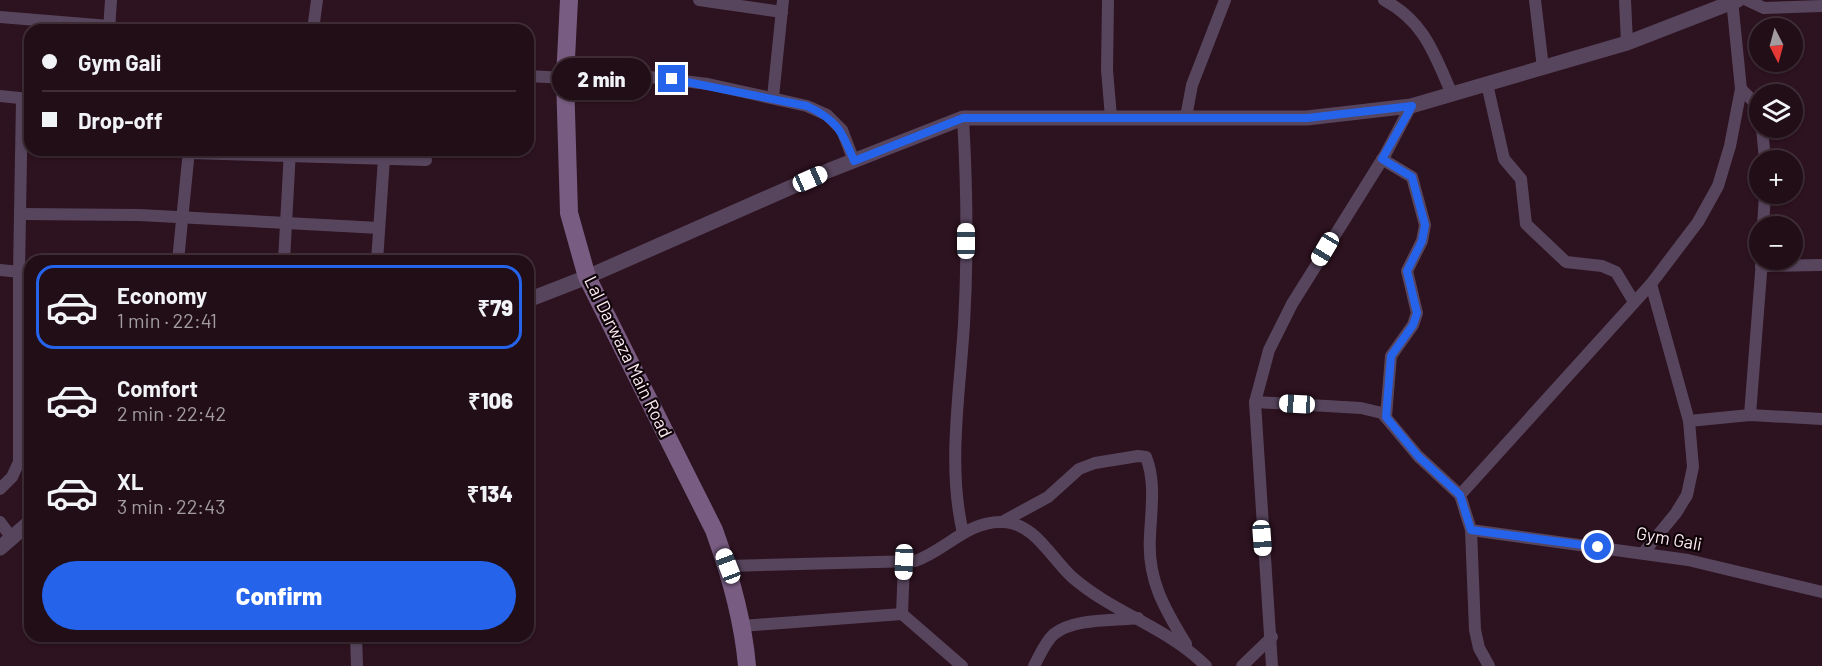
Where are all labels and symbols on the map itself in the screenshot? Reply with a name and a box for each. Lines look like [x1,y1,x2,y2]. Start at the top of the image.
north arrow [1749,18,1803,72]
callout: 2 min [552,58,651,100]
route end [658,65,685,92]
car [790,163,830,195]
car [957,223,975,259]
car [1308,229,1342,269]
street label: Lal Darwaza Main Road [580,272,678,441]
car [1279,394,1315,414]
car [1252,519,1272,557]
street label: Gym Gali [1634,521,1704,555]
route start [1584,533,1611,560]
car [894,544,914,580]
car [713,546,743,586]

